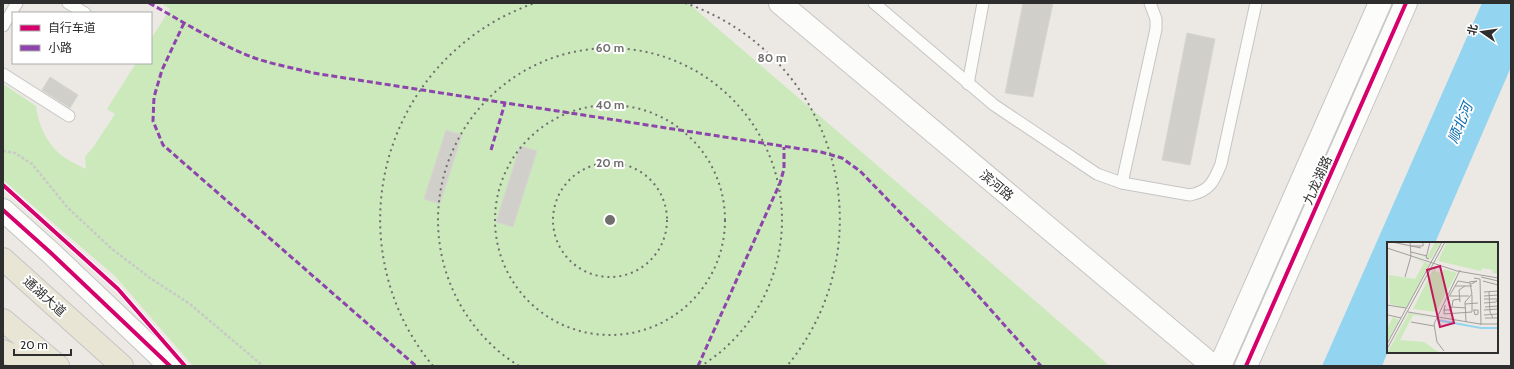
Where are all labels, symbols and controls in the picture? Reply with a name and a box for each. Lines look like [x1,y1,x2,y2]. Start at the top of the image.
legend [12,12,152,64]
north arrow [1462,12,1502,52]
text: 自行车道 [48,20,96,35]
text: 北 [1464,23,1480,37]
text: 小路 [48,40,72,55]
text: 60 m [596,40,624,55]
text: 80 m [758,50,786,65]
text: 40 m [595,97,625,112]
water label: 顺北河 [1444,97,1478,146]
street label: 九龙湖路 [1299,153,1335,207]
text: 20 m [596,155,624,170]
street label: 滨河路 [977,166,1017,204]
centre of rings [603,213,617,227]
inset map [1387,242,1498,353]
street label: 通湖大道 [20,273,70,319]
scale bar [14,331,71,357]
text: 20 m [20,337,48,352]

